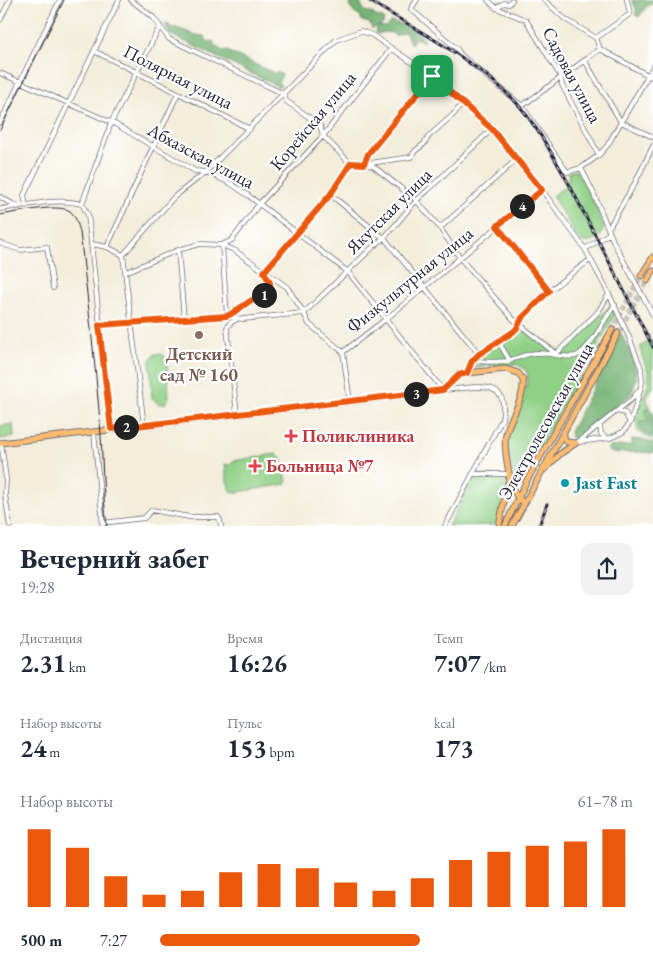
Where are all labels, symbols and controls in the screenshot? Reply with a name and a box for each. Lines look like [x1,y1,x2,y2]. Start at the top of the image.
street label: Садовая улица [538,23,608,127]
street label: Полярная улица [120,39,237,114]
pin [411,55,453,97]
icon: arrive [418,62,446,90]
street label: Корейская улица [264,66,361,175]
street label: Абхазская улица [143,117,259,194]
street label: Якутская улица [340,162,437,259]
pin: 4 [510,194,534,218]
text: 4 [519,197,526,215]
street label: Физкультурная улица [342,221,478,338]
pin: 1 [252,282,276,308]
text: 1 [261,286,268,304]
marker: Детский сад № 160 [193,329,205,341]
street label: Электролесовская улица [493,338,599,503]
place label: Детский сад № 160 [160,342,238,386]
pin: 3 [404,382,428,406]
text: 3 [413,385,420,403]
pin: 2 [114,414,138,440]
text: 2 [123,418,130,436]
place label: Поликлиника [302,424,414,447]
marker: Поликлиника [284,429,298,443]
place label: Больница №7 [266,454,374,477]
marker: Больница №7 [248,459,262,473]
place label: Jast Fast [573,471,638,494]
marker: Jast Fast [559,477,571,489]
text: Вечерний забег [20,540,209,576]
button: share [581,543,633,595]
text: 19:28 [20,577,55,598]
text: Дистанция [20,629,82,647]
text: Время [227,629,263,647]
text: Темп [434,629,463,647]
text: 2.31 [20,647,66,679]
text: 16:26 [227,647,287,679]
text: 7:07 [434,647,481,679]
text: km [66,658,86,676]
text: /km [481,658,507,676]
text: Набор высоты [20,714,101,732]
text: Пульс [227,714,262,732]
text: kcal [434,714,455,732]
text: 24 [20,732,46,764]
text: 153 [227,732,267,764]
text: 173 [434,732,474,764]
text: m [46,743,60,761]
text: bpm [267,743,295,761]
text: Набор высоты [20,791,113,812]
text: 61–78 m [578,791,633,812]
text: 500 m [20,930,62,951]
text: 7:27 [100,930,127,951]

